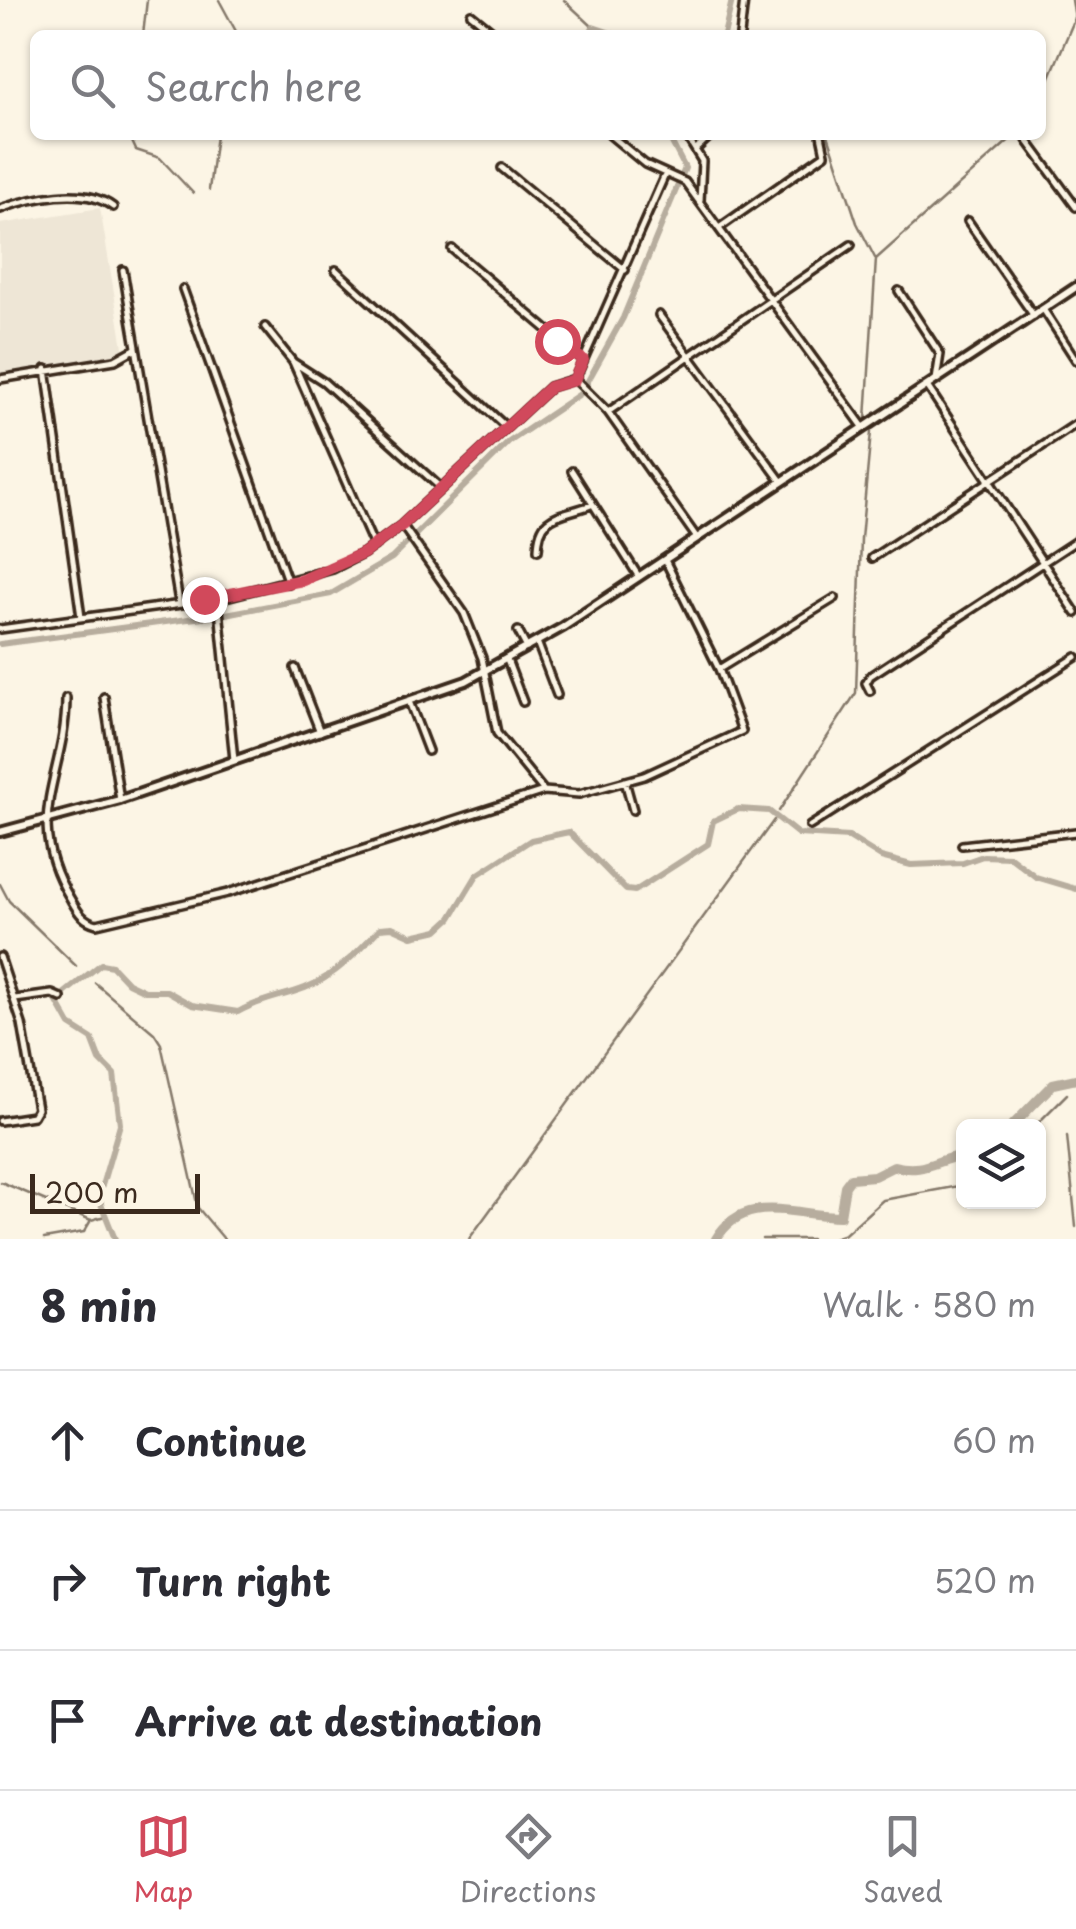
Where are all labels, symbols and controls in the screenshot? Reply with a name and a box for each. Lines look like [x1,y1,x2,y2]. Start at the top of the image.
search box [30,30,1046,140]
text: Search here [145,57,362,114]
icon: search [65,58,120,113]
route start [535,319,581,365]
route end [182,577,228,623]
map controls [956,1119,1046,1209]
button: layers [956,1119,1046,1209]
scale bar [30,1169,200,1214]
text: 200 m [45,1170,138,1213]
text: 8 min [40,1273,158,1336]
text: Walk · 580 m [822,1280,1036,1328]
text: Continue [135,1412,306,1469]
icon: ahead [40,1413,95,1468]
text: 60 m [952,1416,1036,1464]
text: Turn right [135,1552,331,1609]
icon: right [40,1553,95,1608]
text: 520 m [934,1556,1036,1604]
text: Arrive at destination [135,1692,543,1749]
icon: arrive [40,1693,95,1748]
tab: Map [133,1809,193,1912]
tab: Directions [460,1809,596,1912]
tab: Saved [863,1809,943,1912]

